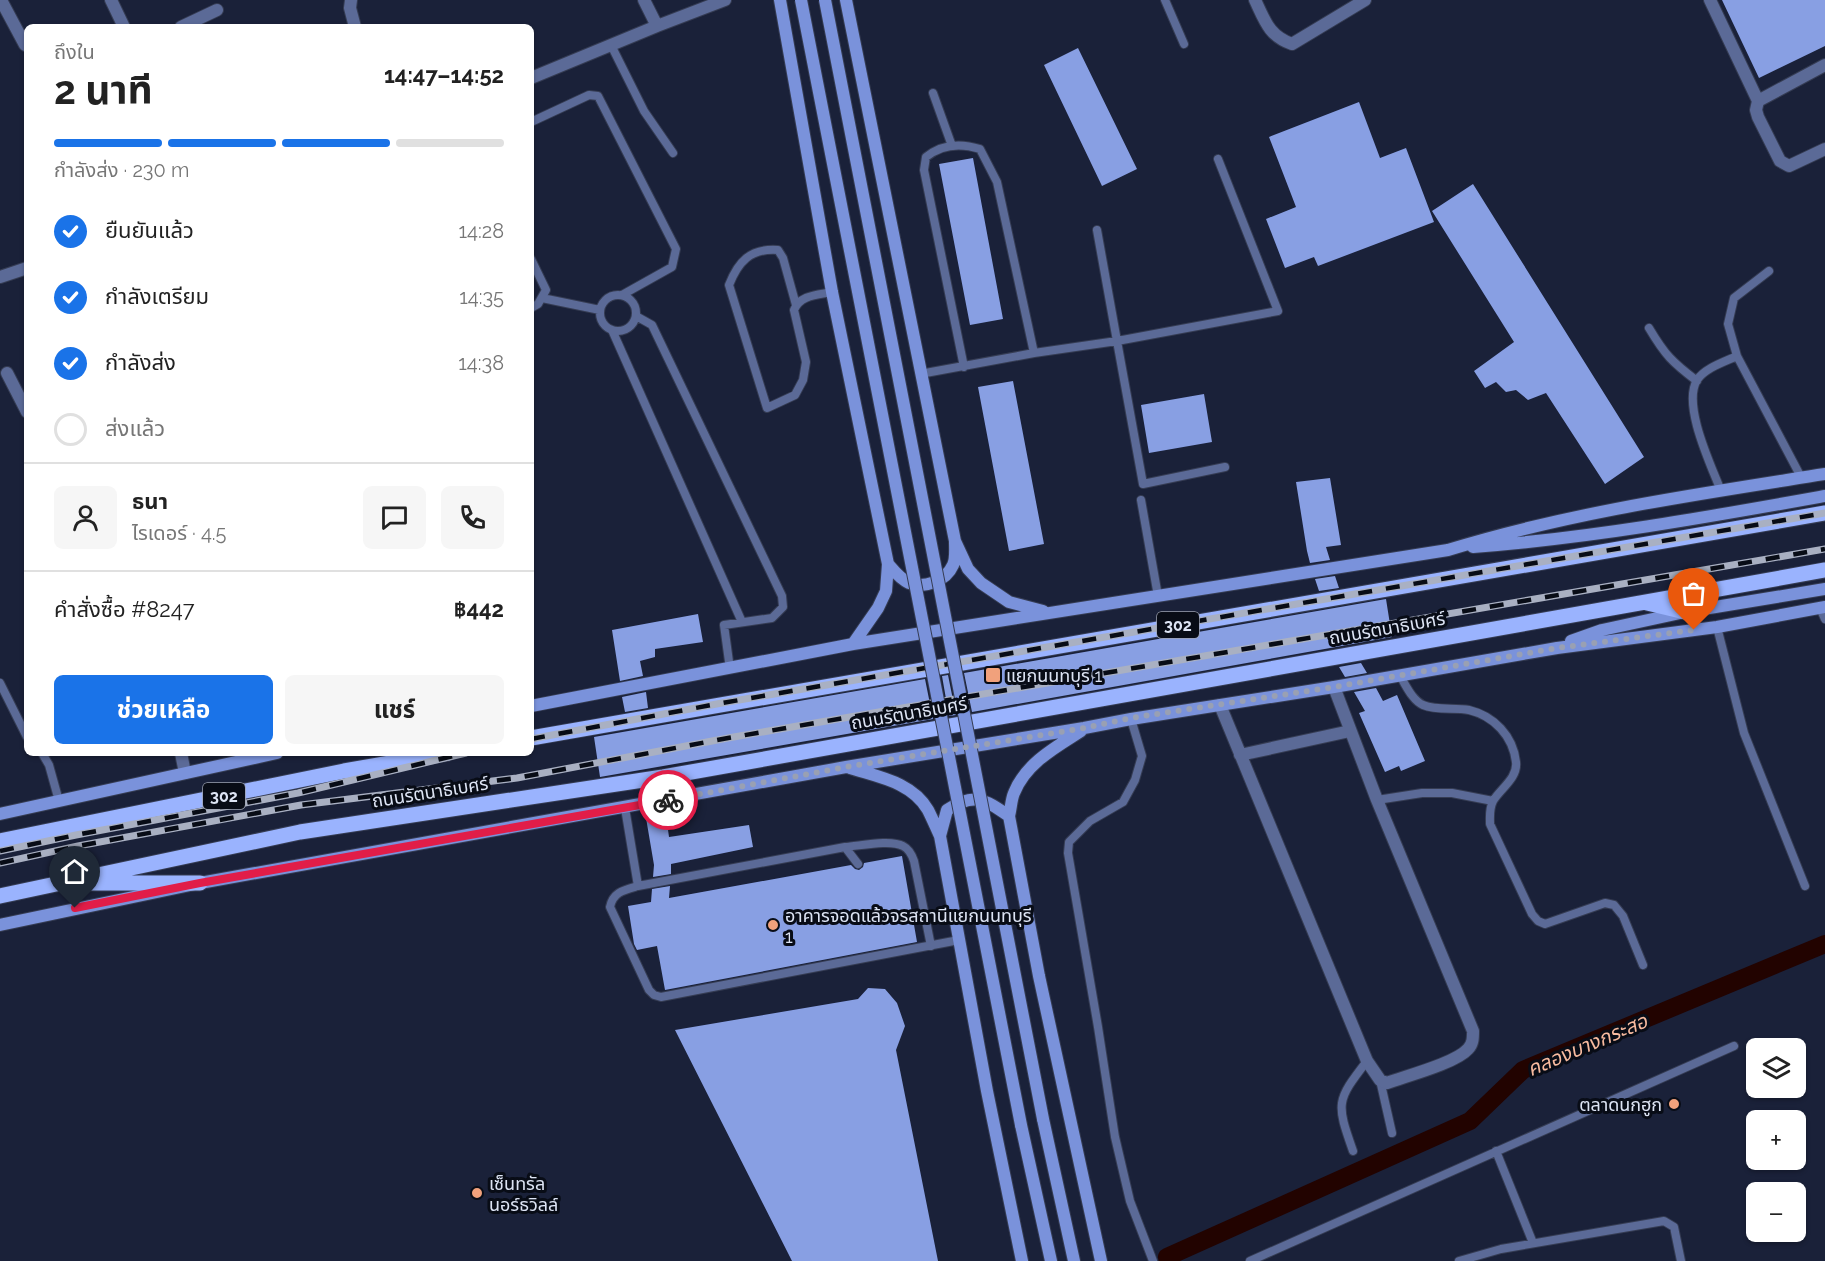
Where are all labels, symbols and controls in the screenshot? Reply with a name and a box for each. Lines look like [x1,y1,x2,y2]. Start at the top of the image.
text: ถึงใน [54,40,95,64]
text: 14:47–14:52 [384,62,504,88]
text: 2 นาที [54,67,153,113]
text: กำลังส่ง · 230 m [54,158,189,182]
icon: check [54,215,87,248]
text: ยืนยันแล้ว [105,217,194,243]
text: 14:28 [458,219,504,243]
icon: check [54,281,87,314]
text: กำลังเตรียม [105,283,209,309]
text: 14:35 [459,285,504,309]
icon: check [54,347,87,380]
text: กำลังส่ง [105,349,176,375]
text: 14:38 [458,351,504,375]
text: ส่งแล้ว [105,415,165,441]
button: person [54,486,117,549]
button: chat [363,486,426,549]
button: phone [441,486,504,549]
text: ธนา [132,488,168,514]
text: ไรเดอร์ · 4.5 [132,521,226,545]
pin [1668,568,1719,630]
icon: bag [1677,577,1710,610]
text: คำสั่งซื้อ #8247 [54,596,194,622]
text: ฿442 [454,596,504,622]
street label: ถนนรัตนาธิเบศร์ [1327,607,1447,649]
road number: 302 [1157,612,1199,638]
place label: แยกนนทบุรี 1 [1006,665,1102,687]
marker: แยกนนทบุรี 1 [984,666,1002,684]
button: ช่วยเหลือ [54,675,273,744]
button: แชร์ [285,675,504,744]
street label: ถนนรัตนาธิเบศร์ [849,692,969,734]
courier [638,770,698,830]
street label: ถนนรัตนาธิเบศร์ [370,772,490,812]
road number: 302 [203,783,245,809]
icon: bike [652,784,685,817]
pin [49,846,100,908]
icon: home [58,855,91,888]
place label: อาคารจอดแล้วจรสถานีแยกนนทบุรี 1 [785,905,1032,947]
marker: อาคารจอดแล้วจรสถานีแยกนนทบุรี 1 [766,918,780,932]
water label: คลองบางกระสอ [1523,1008,1652,1081]
map controls [1746,1038,1806,1242]
button: layers [1746,1038,1806,1098]
place label: ตลาดนกฮูก [1579,1094,1662,1117]
marker: ตลาดนกฮูก [1667,1097,1681,1111]
button: + [1746,1110,1806,1170]
place label: เซ็นทรัล นอร์ธวิลล์ [489,1173,558,1215]
button: − [1746,1182,1806,1242]
marker: เซ็นทรัล นอร์ธวิลล์ [470,1186,484,1200]

